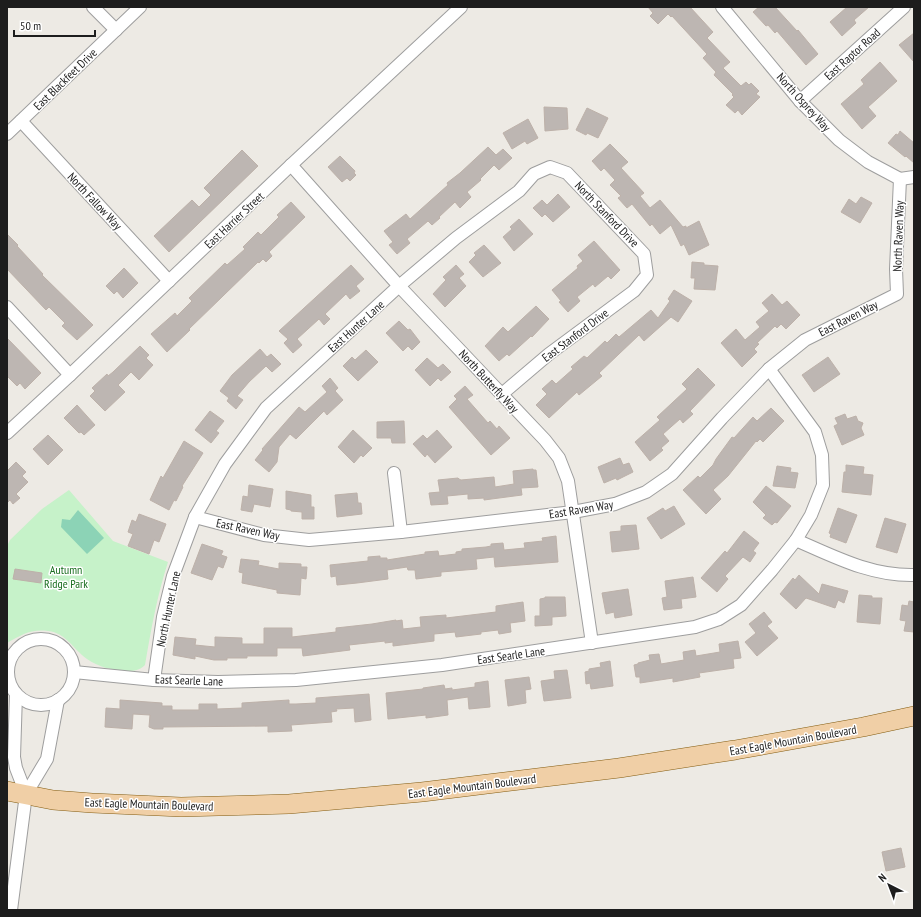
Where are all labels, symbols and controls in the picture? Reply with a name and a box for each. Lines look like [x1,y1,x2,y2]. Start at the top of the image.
scale bar [14,12,95,38]
text: 50 m [20,18,41,33]
street label: East Raptor Road [821,25,883,83]
street label: East Blackfeet Drive [30,45,100,113]
street label: North Osprey Way [774,70,835,135]
street label: North Fallow Way [65,169,126,233]
street label: North Stanford Drive [572,178,642,250]
street label: East Harrier Street [201,188,267,251]
street label: North Raven Way [889,200,907,272]
street label: East Raven Way [816,296,881,339]
street label: East Hunter Lane [325,297,387,355]
street label: East Stanford Drive [539,305,611,365]
street label: North Butterfly Way [456,346,522,416]
street label: East Raven Way [548,496,615,521]
street label: East Raven Way [215,515,282,543]
park label: Autumn Ridge Park [44,562,88,591]
street label: North Hunter Lane [153,570,183,648]
street label: East Searle Lane [476,643,546,667]
street label: East Searle Lane [155,671,223,689]
street label: East Eagle Mountain Boulevard [728,721,858,759]
street label: East Eagle Mountain Boulevard [407,771,537,801]
street label: East Eagle Mountain Boulevard [84,794,214,814]
north arrow [869,865,909,905]
text: N [875,870,889,885]

